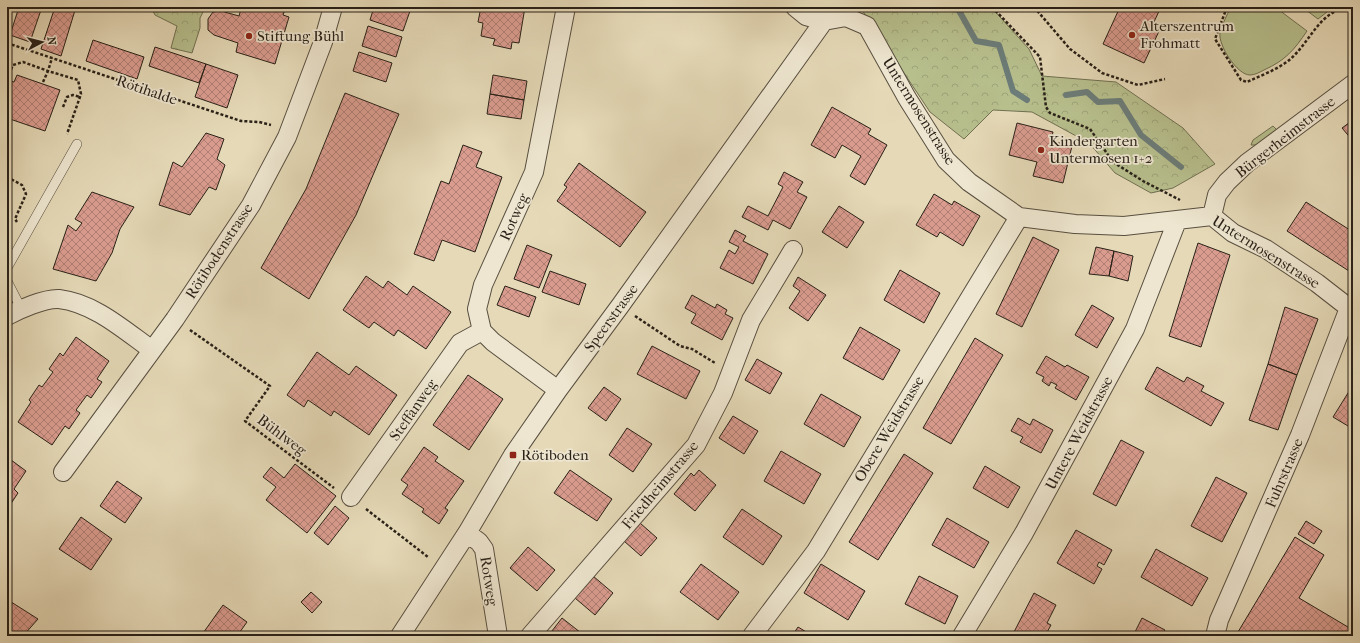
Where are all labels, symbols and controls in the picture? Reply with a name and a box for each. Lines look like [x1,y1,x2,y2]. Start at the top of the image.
place label: Alterszentrum Frohmatt [1139,17,1234,52]
north arrow [22,22,62,62]
place label: Stiftung Bühl [257,27,344,45]
marker: Alterszentrum Frohmatt [1127,30,1137,40]
marker: Stiftung Bühl [244,31,254,41]
text: N [44,36,58,46]
street label: Untermosenstrasse [879,54,960,169]
street label: Rötihalde [114,71,180,109]
street label: Bürgerheimstrasse [1232,92,1339,182]
place label: Kindergarten Untermosen 1+2 [1049,132,1153,167]
marker: Kindergarten Untermosen 1+2 [1036,145,1046,155]
street label: Rotweg [496,190,533,243]
street label: Rötibodenstrasse [181,199,257,302]
street label: Untermosenstrasse [1209,212,1324,293]
street label: Speerstrasse [580,280,642,356]
street label: Obere Weidstrasse [850,372,928,485]
street label: Untere Weidstrasse [1041,373,1117,493]
street label: Steffanweg [385,375,441,444]
street label: Bühlweg [254,411,311,460]
street label: Fuhrstrasse [1261,435,1307,511]
street label: Friedheimstrasse [618,437,703,533]
place label: Rötiboden [521,446,589,464]
marker: Rötiboden [508,450,518,460]
street label: Rotweg [476,555,502,608]

